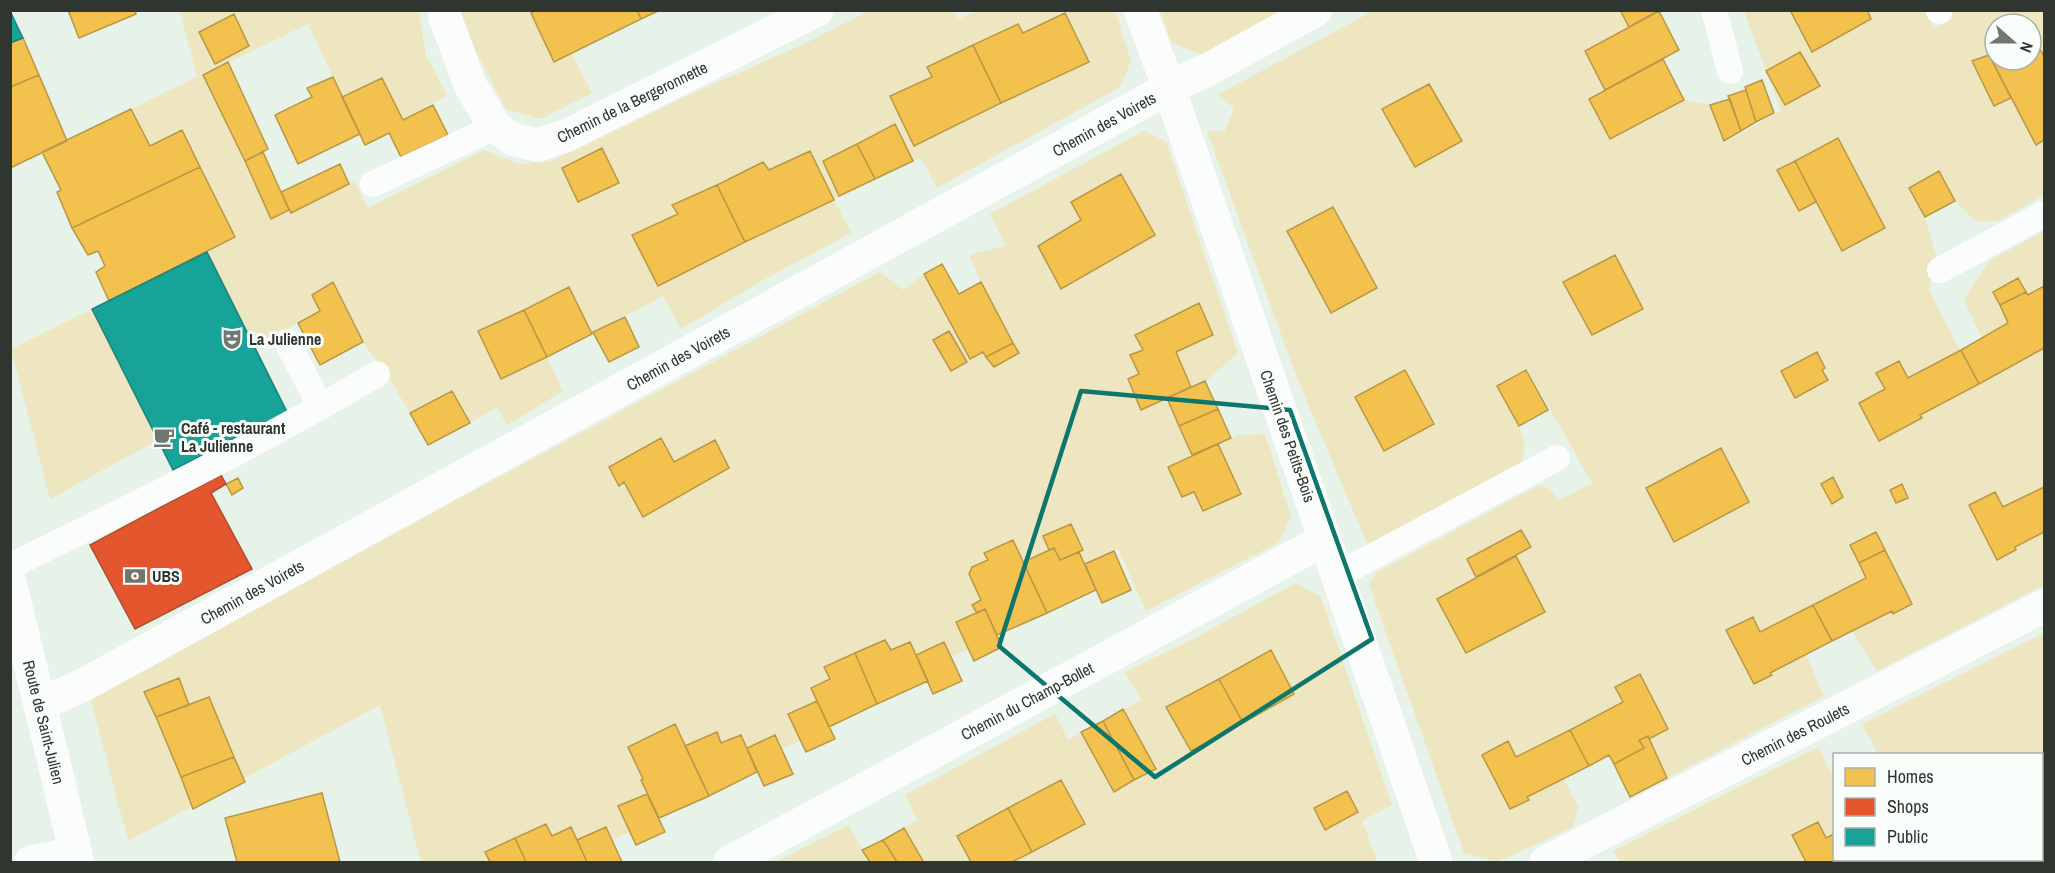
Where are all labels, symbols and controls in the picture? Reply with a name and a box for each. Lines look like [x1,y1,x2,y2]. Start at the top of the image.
north arrow [1983,12,2043,72]
text: N [2015,39,2039,56]
street label: Chemin de la Bergeronnette [553,56,711,148]
street label: Chemin des Voirets [1048,86,1160,162]
street label: Chemin des Voirets [622,320,734,396]
theatre icon: La Julienne [220,327,244,351]
place label: La Julienne [249,328,321,350]
street label: Chemin des Petits-Bois [1255,367,1321,505]
place label: Café - restaurant La Julienne [181,417,286,457]
cafe icon: Café - restaurant La Julienne [152,425,176,449]
street label: Chemin des Voirets [196,554,308,630]
bank icon: UBS [123,564,147,588]
place label: UBS [152,565,180,587]
street label: Chemin du Champ-Bollet [957,657,1098,745]
street label: Route de Saint-Julien [18,658,70,786]
street label: Chemin des Roulets [1737,697,1853,771]
legend [1833,753,2043,861]
text: Homes [1887,764,1934,789]
text: Shops [1887,794,1929,819]
text: Public [1887,824,1928,849]

